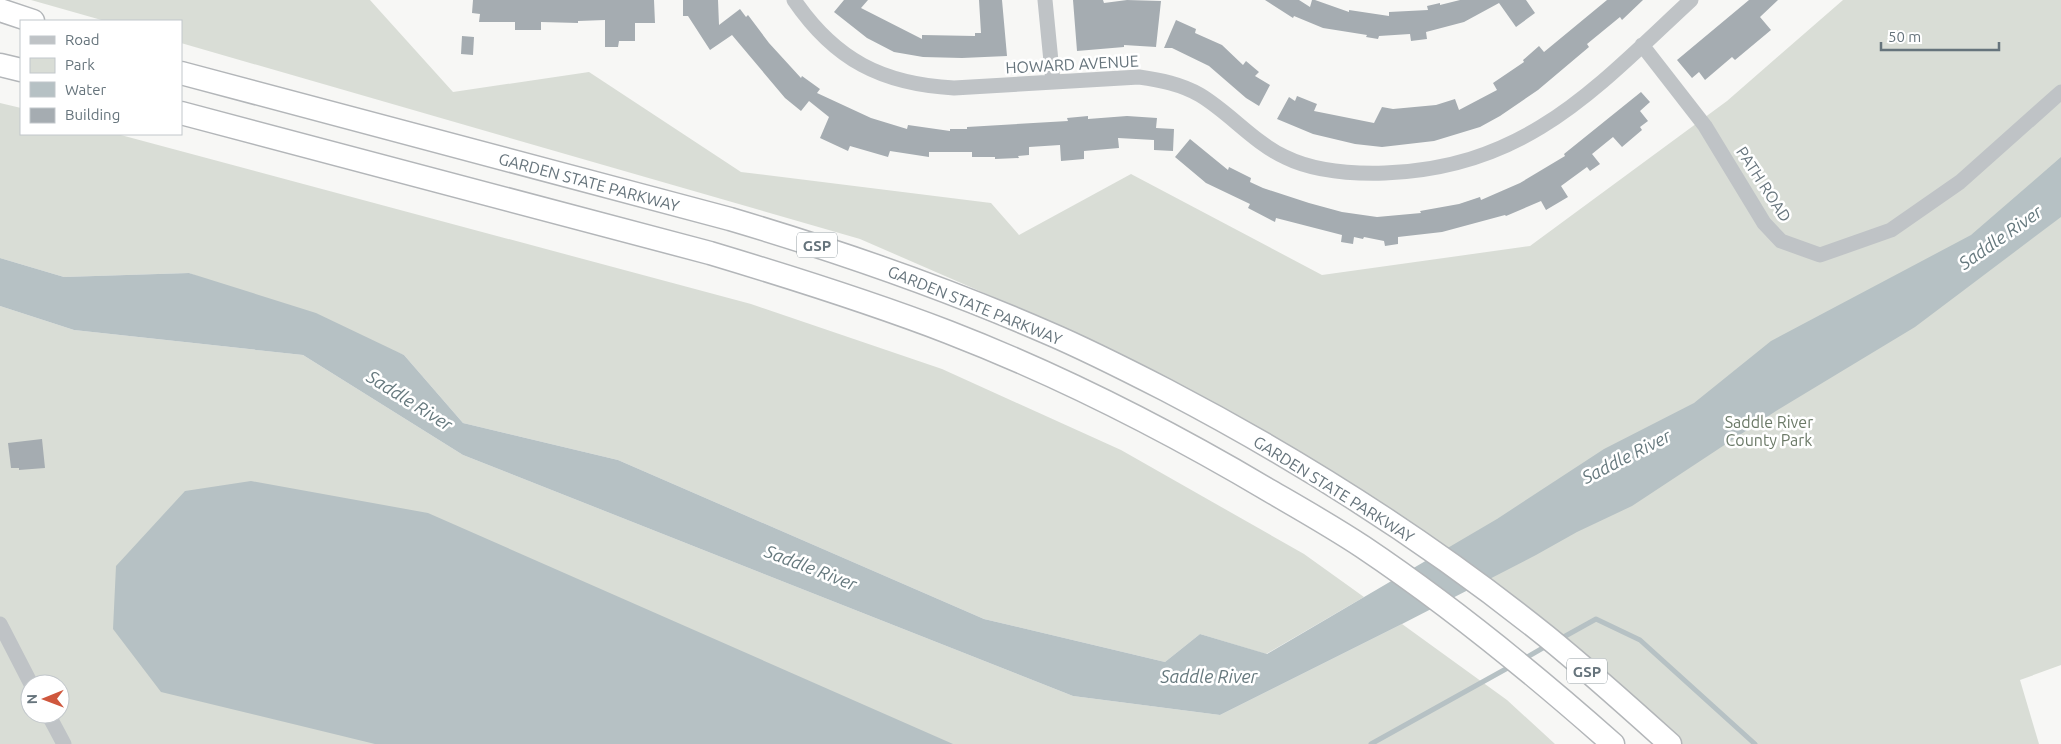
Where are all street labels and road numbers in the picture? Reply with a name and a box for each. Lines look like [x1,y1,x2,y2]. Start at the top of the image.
street label: HOWARD AVENUE [1005,52,1139,76]
street label: PATH ROAD [1733,143,1795,225]
street label: GARDEN STATE PARKWAY [497,149,682,215]
road number: GSP [797,232,837,258]
street label: GARDEN STATE PARKWAY [885,262,1065,348]
street label: GARDEN STATE PARKWAY [1250,432,1418,546]
road number: GSP [1567,658,1607,684]

